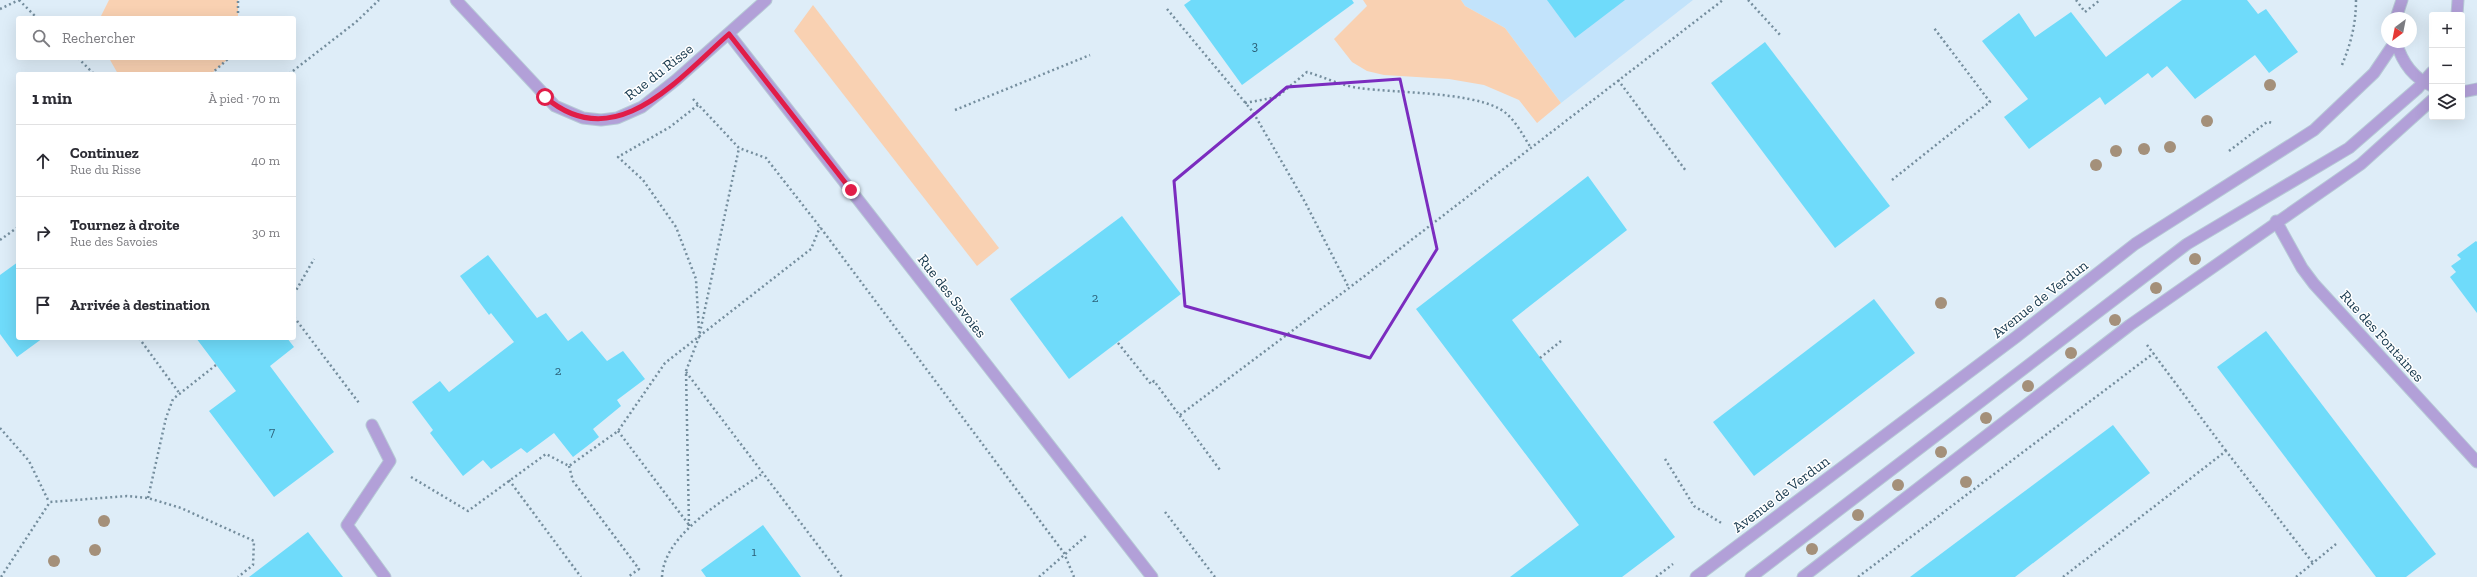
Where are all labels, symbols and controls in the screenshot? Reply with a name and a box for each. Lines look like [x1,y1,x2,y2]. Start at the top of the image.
north arrow [2381,12,2417,48]
map controls [2429,12,2465,120]
button: + [2429,12,2465,48]
search box [16,16,296,60]
icon: search [30,27,52,49]
text: Rechercher [62,29,136,47]
house number: 3 [1252,38,1258,53]
street label: Rue du Risse [621,40,697,104]
button: − [2429,48,2465,84]
button: layers [2429,84,2465,120]
text: 1 min [32,88,72,108]
route start [536,88,554,106]
text: À pied · 70 m [208,91,280,106]
text: Continuez [70,144,139,162]
icon: ahead [32,150,54,172]
text: 40 m [251,153,280,168]
text: Rue du Risse [70,162,141,177]
route end [842,181,860,199]
text: Tournez à droite [70,216,180,234]
icon: right [32,222,54,244]
text: 30 m [252,225,280,240]
text: Rue des Savoies [70,234,158,249]
street label: Rue des Savoies [914,251,990,341]
street label: Avenue de Verdun [1989,256,2092,342]
street label: Rue des Fontaines [2336,287,2428,385]
house number: 2 [1092,290,1099,305]
icon: arrive [32,294,54,316]
text: Arrivée à destination [70,296,210,314]
house number: 2 [555,363,562,378]
house number: 7 [269,424,275,439]
street label: Avenue de Verdun [1729,452,1833,536]
house number: 1 [751,544,757,559]

